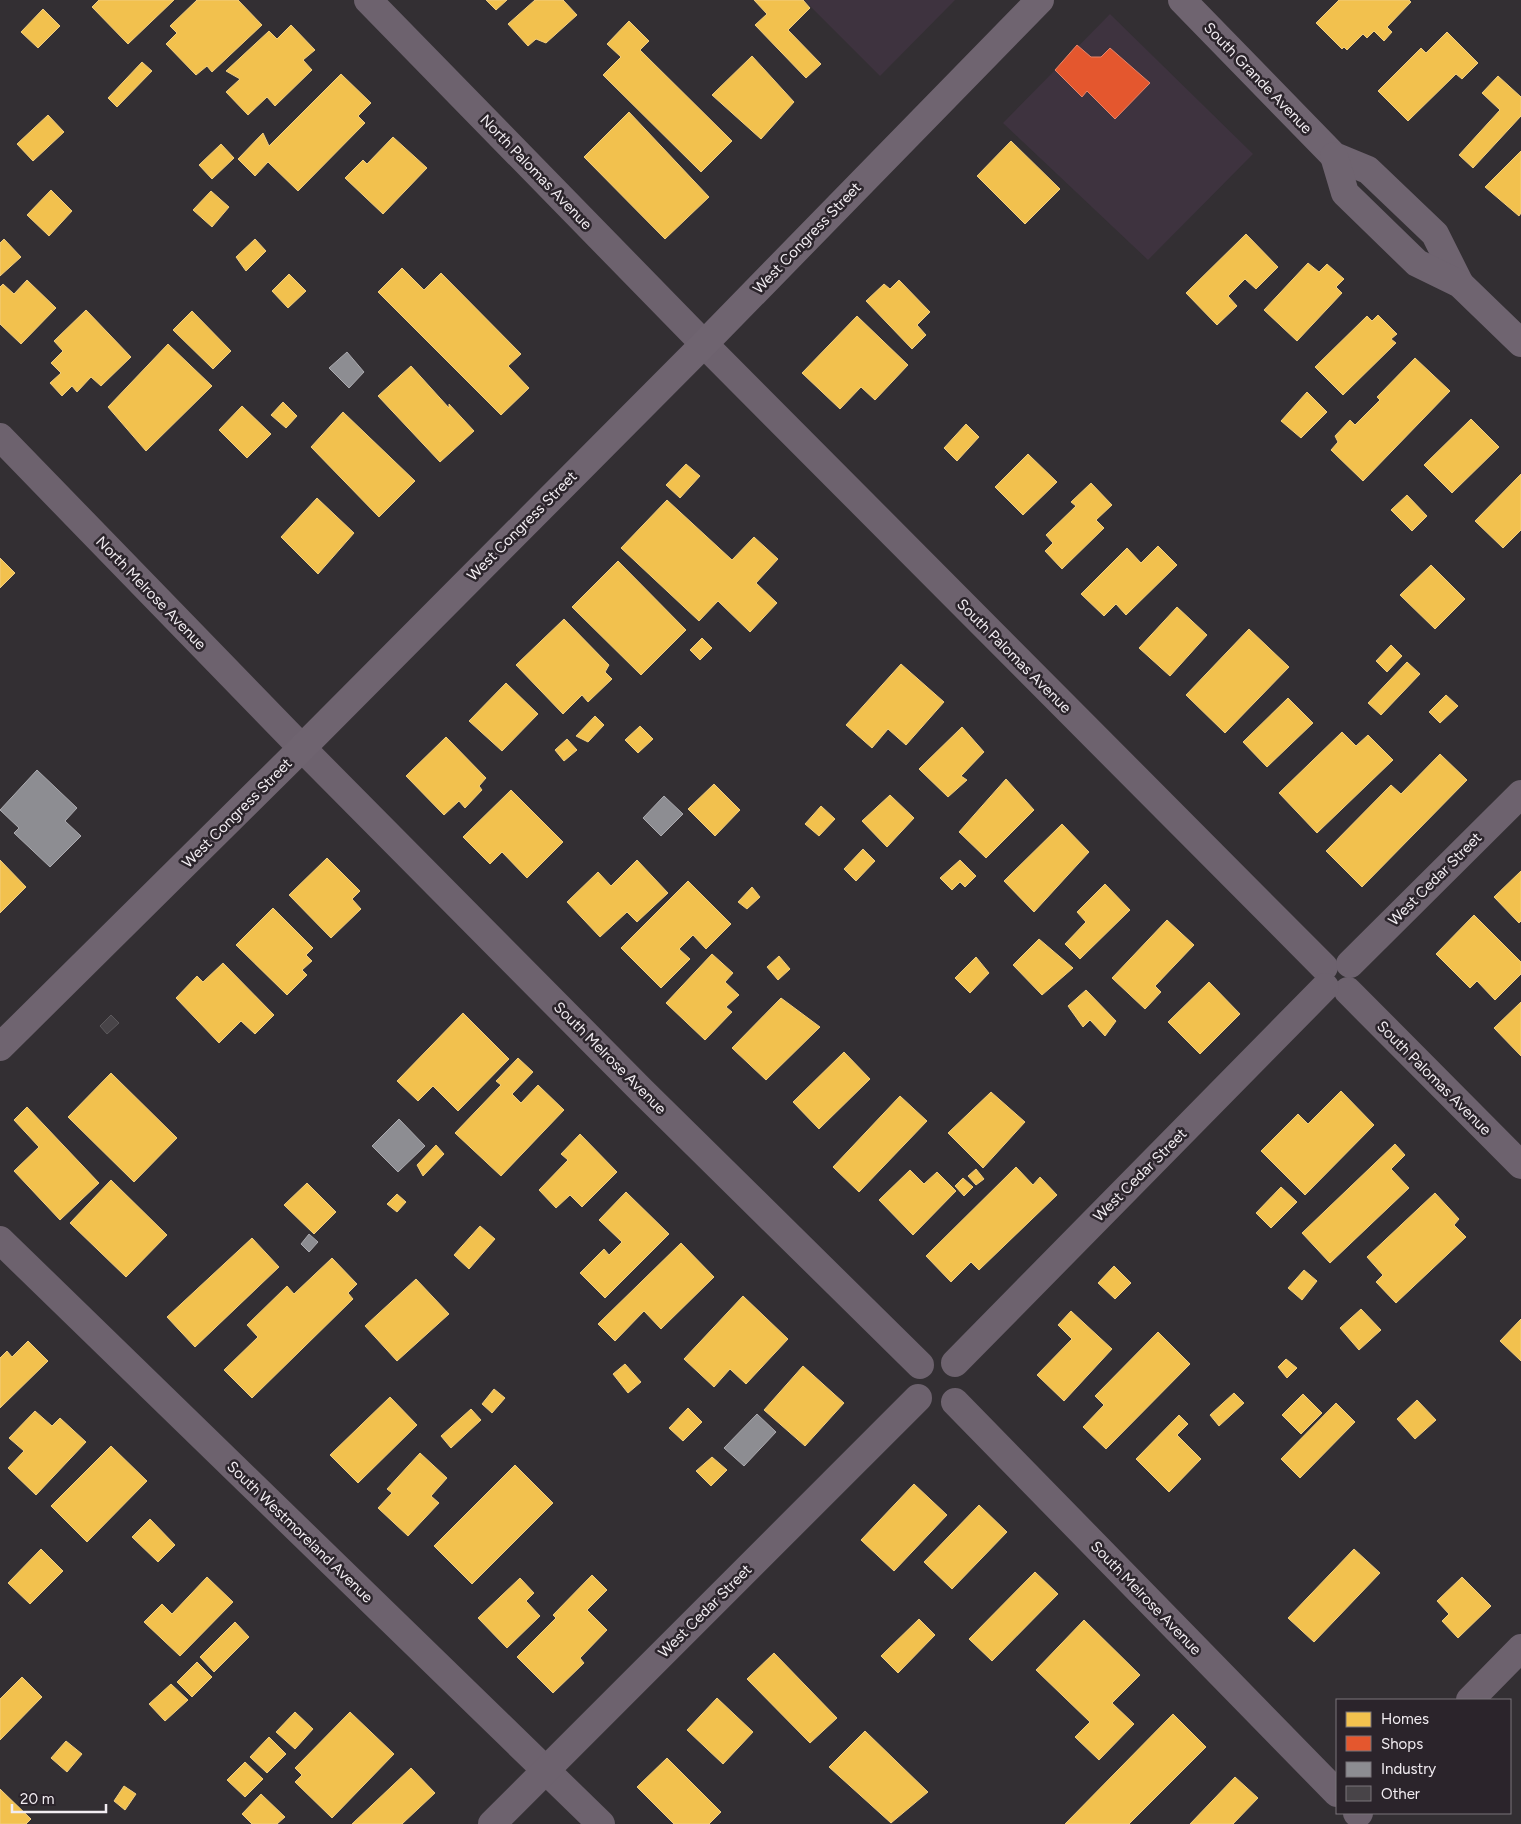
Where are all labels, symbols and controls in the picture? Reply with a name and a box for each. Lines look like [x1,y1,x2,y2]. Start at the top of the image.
street label: South Grande Avenue [1200,19,1316,137]
street label: North Palomas Avenue [476,111,596,233]
street label: West Congress Street [749,178,865,297]
street label: West Congress Street [463,467,581,585]
street label: North Melrose Avenue [92,533,210,653]
street label: South Palomas Avenue [953,595,1075,717]
street label: West Congress Street [178,754,296,872]
street label: West Cedar Street [1385,828,1486,929]
street label: South Melrose Avenue [550,998,670,1118]
street label: South Palomas Avenue [1373,1017,1495,1139]
street label: West Cedar Street [1090,1124,1191,1225]
street label: South Westmoreland Avenue [223,1457,377,1607]
street label: South Melrose Avenue [1087,1537,1205,1659]
street label: West Cedar Street [655,1560,756,1661]
legend [1336,1699,1511,1814]
text: Homes [1381,1710,1429,1728]
text: Shops [1381,1735,1423,1753]
text: Industry [1381,1760,1436,1778]
scale bar [12,1782,106,1814]
text: Other [1381,1785,1420,1803]
text: 20 m [20,1790,54,1808]

